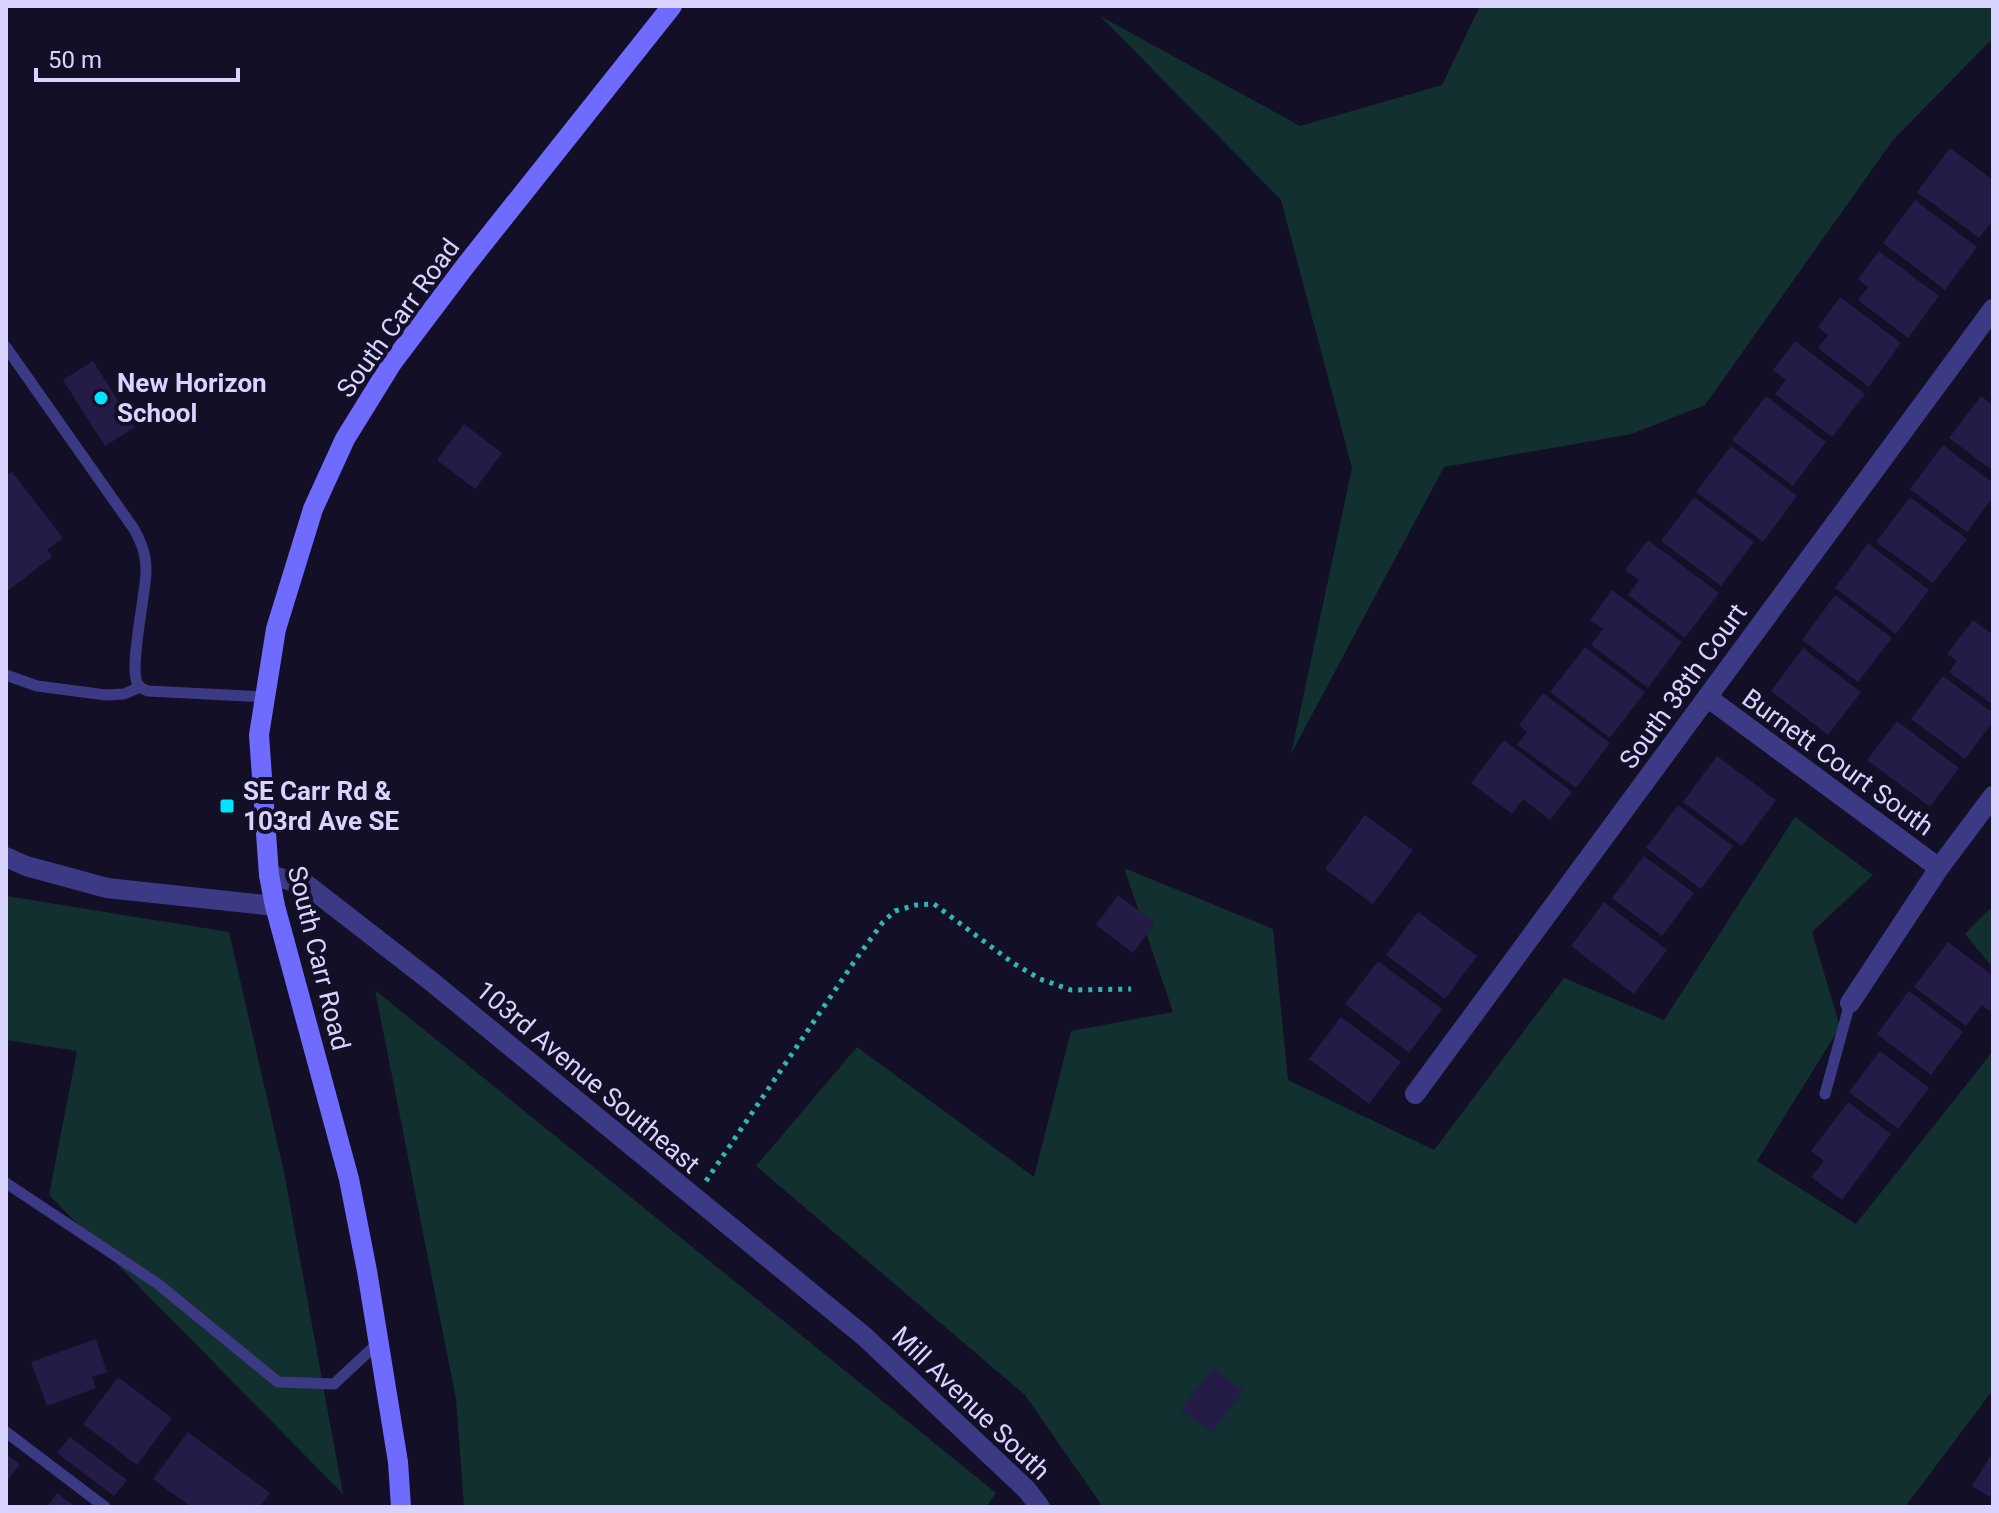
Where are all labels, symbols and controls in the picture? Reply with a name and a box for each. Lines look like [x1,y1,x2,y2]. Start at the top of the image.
scale bar [36,32,238,82]
text: 50 m [48,46,102,74]
street label: South Carr Road [330,233,466,403]
place label: New Horizon School [117,368,267,428]
marker: New Horizon School [92,389,110,407]
street label: South 38th Court [1613,598,1753,774]
street label: Burnett Court South [1737,683,1939,841]
place label: SE Carr Rd & 103rd Ave SE [243,776,399,836]
marker: SE Carr Rd & 103rd Ave SE [218,797,236,815]
street label: South Carr Road [282,863,356,1053]
street label: 103rd Avenue Southeast [470,975,706,1179]
street label: Mill Avenue South [886,1320,1056,1486]

